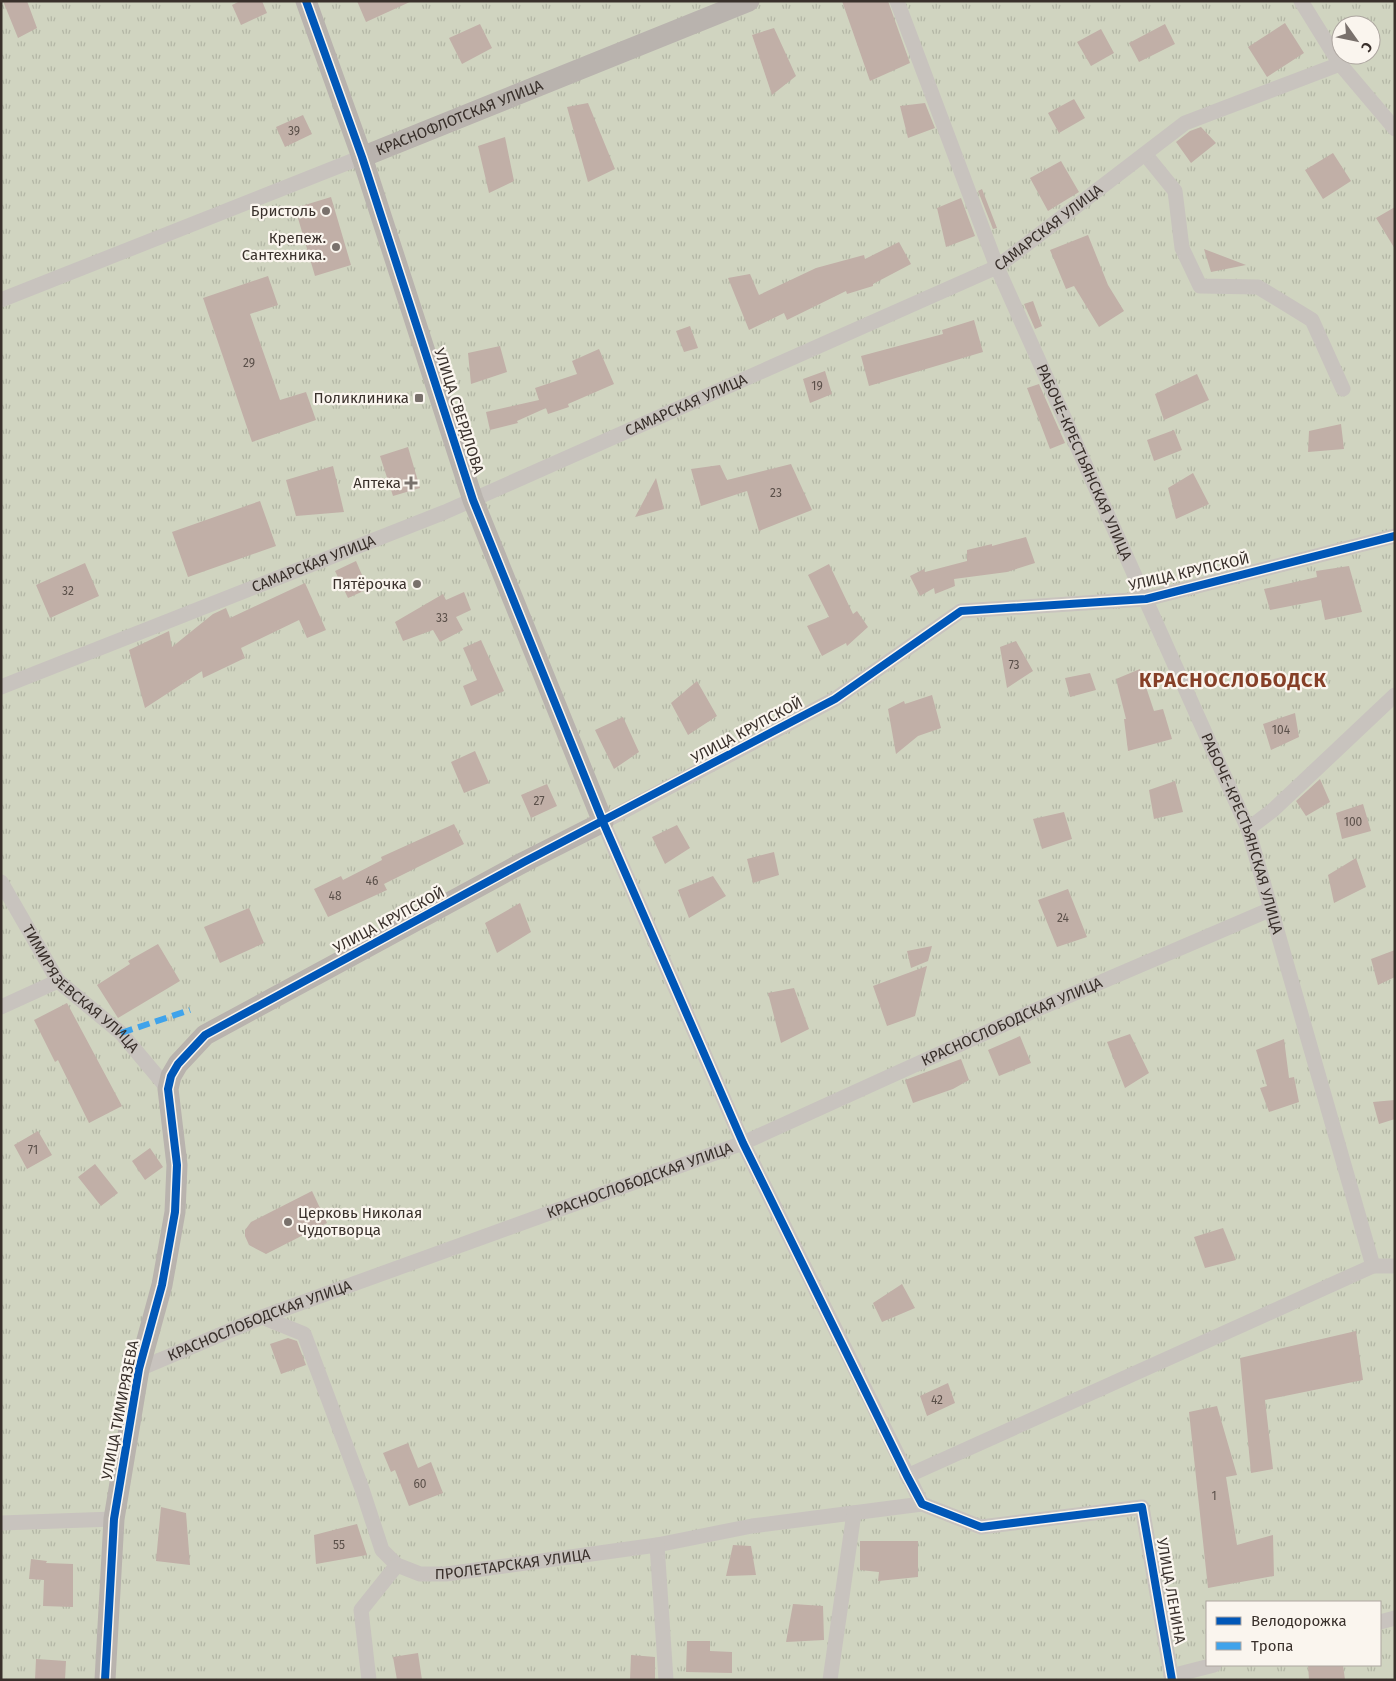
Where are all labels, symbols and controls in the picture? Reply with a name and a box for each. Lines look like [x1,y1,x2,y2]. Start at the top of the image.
north arrow [1331,15,1381,65]
text: С [1357,39,1376,55]
street label: КРАСНОФЛОТСКАЯ УЛИЦА [373,76,546,159]
house number: 39 [288,124,300,138]
street label: САМАРСКАЯ УЛИЦА [991,180,1106,275]
place label: Бристоль [251,202,316,220]
marker: Бристоль [320,205,332,217]
place label: Крепеж. Сантехника. [242,229,326,264]
marker: Крепеж. Сантехника. [330,241,342,253]
street label: УЛИЦА СВЕРДЛОВА [430,346,488,476]
house number: 29 [243,356,255,370]
street label: РАБОЧЕ-КРЕСТЬЯНСКАЯ УЛИЦА [1033,361,1136,564]
street label: САМАРСКАЯ УЛИЦА [622,370,750,440]
house number: 19 [811,379,823,393]
place label: Поликлиника [314,389,409,407]
marker: Поликлиника [413,392,425,404]
place label: Аптека [353,474,401,492]
marker: Аптека [405,477,417,489]
house number: 23 [770,486,782,500]
street label: САМАРСКАЯ УЛИЦА [249,531,378,596]
street label: УЛИЦА КРУПСКОЙ [1127,549,1251,595]
place label: Пятёрочка [332,575,407,593]
marker: Пятёрочка [411,578,423,590]
house number: 32 [62,584,74,598]
house number: 33 [436,611,448,625]
house number: 73 [1008,658,1020,672]
district label: КРАСНОСЛОБОДСК [1139,668,1327,692]
street label: УЛИЦА КРУПСКОЙ [688,693,806,767]
house number: 104 [1272,723,1291,737]
street label: РАБОЧЕ-КРЕСТЬЯНСКАЯ УЛИЦА [1197,730,1287,937]
house number: 27 [533,794,545,808]
house number: 100 [1344,815,1363,829]
house number: 46 [366,874,378,888]
street label: УЛИЦА КРУПСКОЙ [330,883,448,957]
house number: 48 [329,889,342,903]
house number: 24 [1057,911,1070,925]
street label: ТИМИРЯЗЕВСКАЯ УЛИЦА [19,922,143,1057]
street label: КРАСНОСЛОБОДСКАЯ УЛИЦА [918,973,1105,1070]
street label: КРАСНОСЛОБОДСКАЯ УЛИЦА [544,1138,735,1222]
house number: 71 [28,1143,38,1157]
place label: Церковь Николая Чудотворца [298,1204,422,1239]
marker: Церковь Николая Чудотворца [282,1216,294,1228]
street label: КРАСНОСЛОБОДСКАЯ УЛИЦА [165,1276,354,1365]
street label: УЛИЦА ТИМИРЯЗЕВА [98,1338,142,1481]
house number: 42 [931,1393,943,1407]
house number: 60 [413,1477,427,1491]
house number: 1 [1211,1489,1217,1503]
street label: УЛИЦА ЛЕНИНА [1153,1536,1189,1646]
house number: 55 [333,1538,345,1552]
street label: ПРОЛЕТАРСКАЯ УЛИЦА [435,1545,592,1583]
legend [1206,1601,1381,1666]
text: Велодорожка [1251,1612,1347,1630]
text: Тропа [1251,1637,1293,1655]

